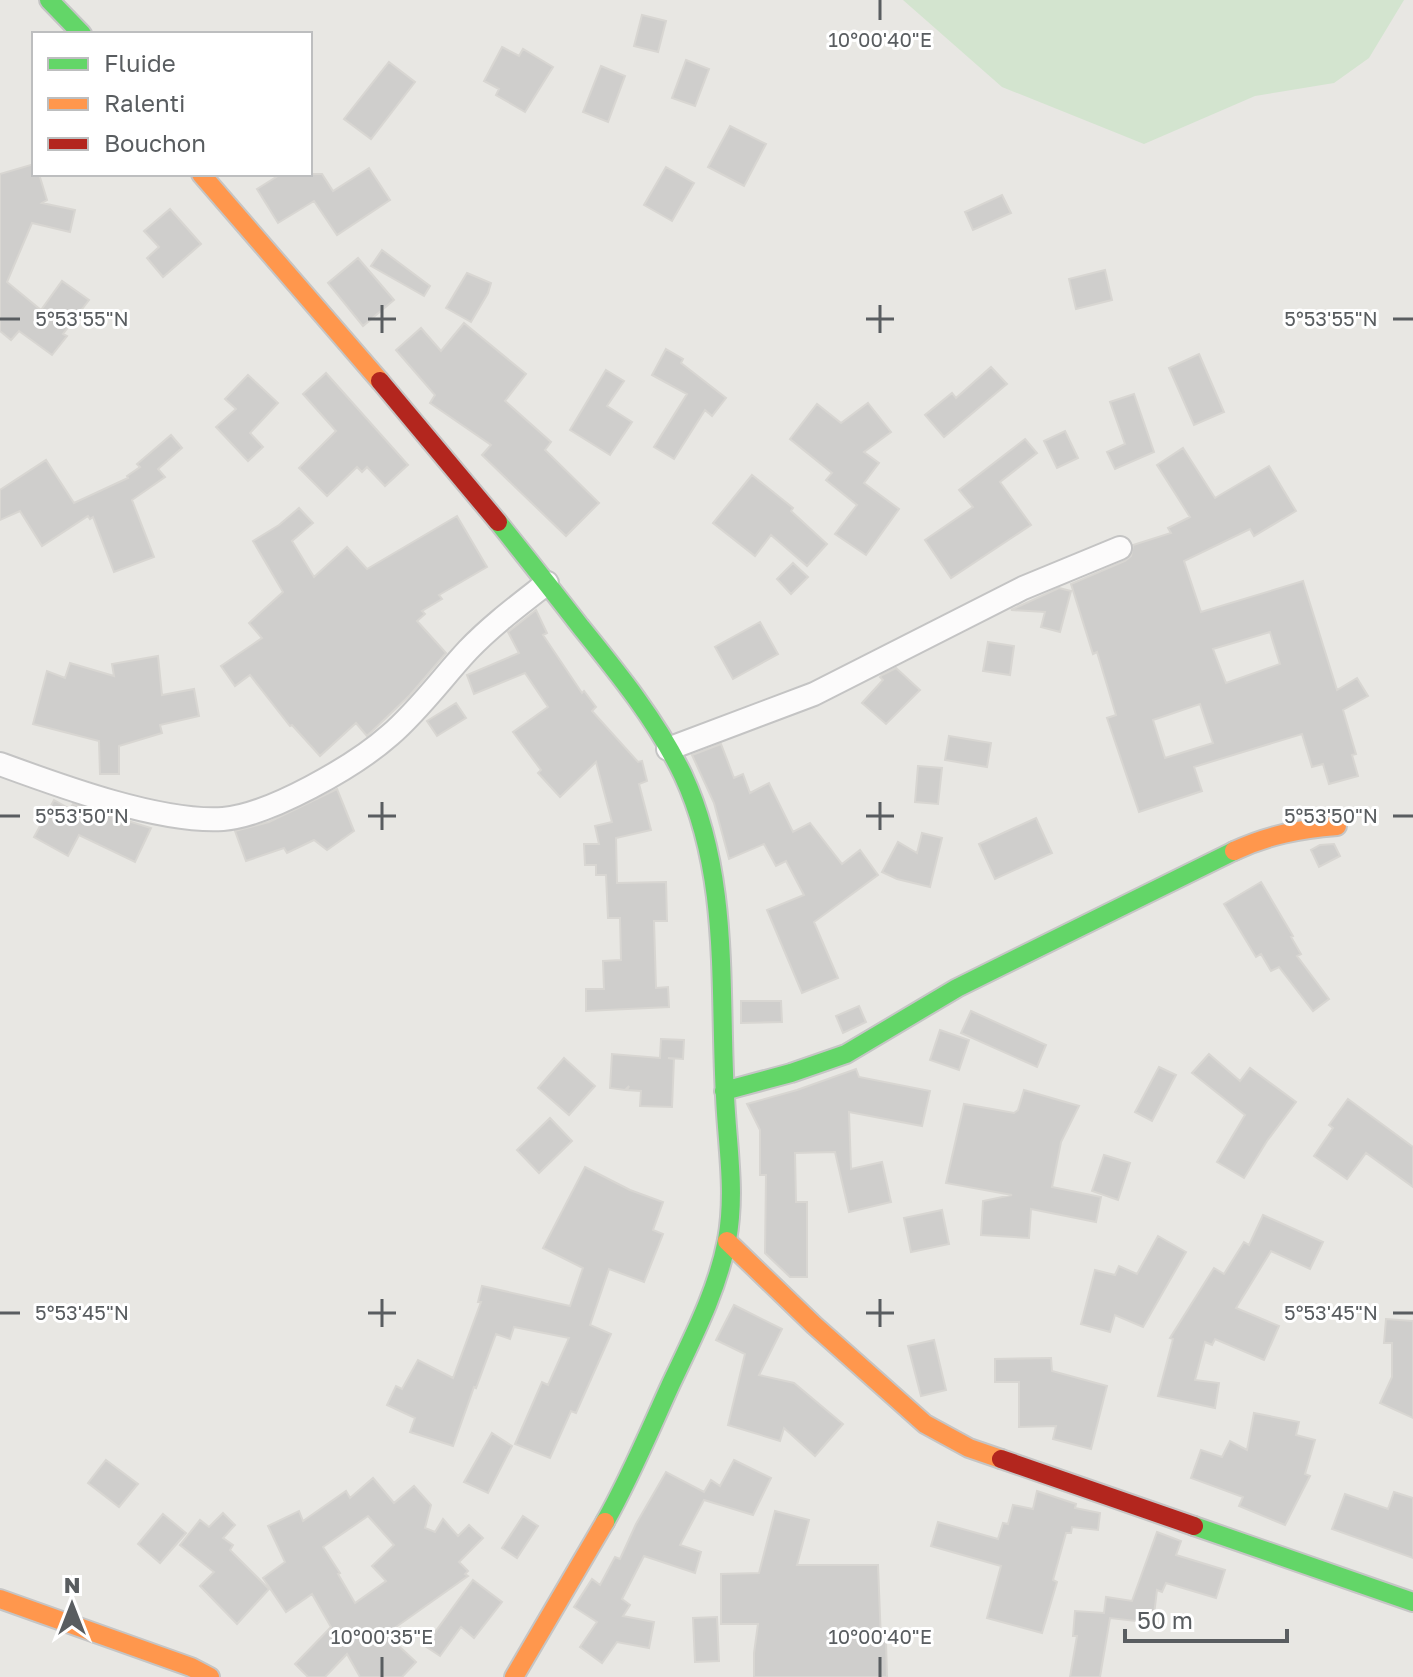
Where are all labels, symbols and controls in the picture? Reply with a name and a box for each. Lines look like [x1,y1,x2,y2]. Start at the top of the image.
text: 10°00'40"E [828,27,932,51]
legend [32,32,312,176]
text: Fluide [104,48,176,77]
text: Ralenti [104,88,186,117]
text: Bouchon [104,128,206,157]
text: 5°53'55"N [35,306,129,330]
text: 5°53'55"N [1284,306,1378,330]
text: 5°53'50"N [35,803,129,827]
text: 5°53'50"N [1284,803,1378,827]
text: 5°53'45"N [35,1300,129,1324]
text: 5°53'45"N [1284,1300,1378,1324]
north arrow [32,1565,112,1645]
text: N [64,1571,80,1598]
scale bar [1125,1593,1287,1643]
text: 50 m [1137,1605,1193,1634]
text: 10°00'35"E [331,1624,433,1648]
text: 10°00'40"E [828,1624,932,1648]

